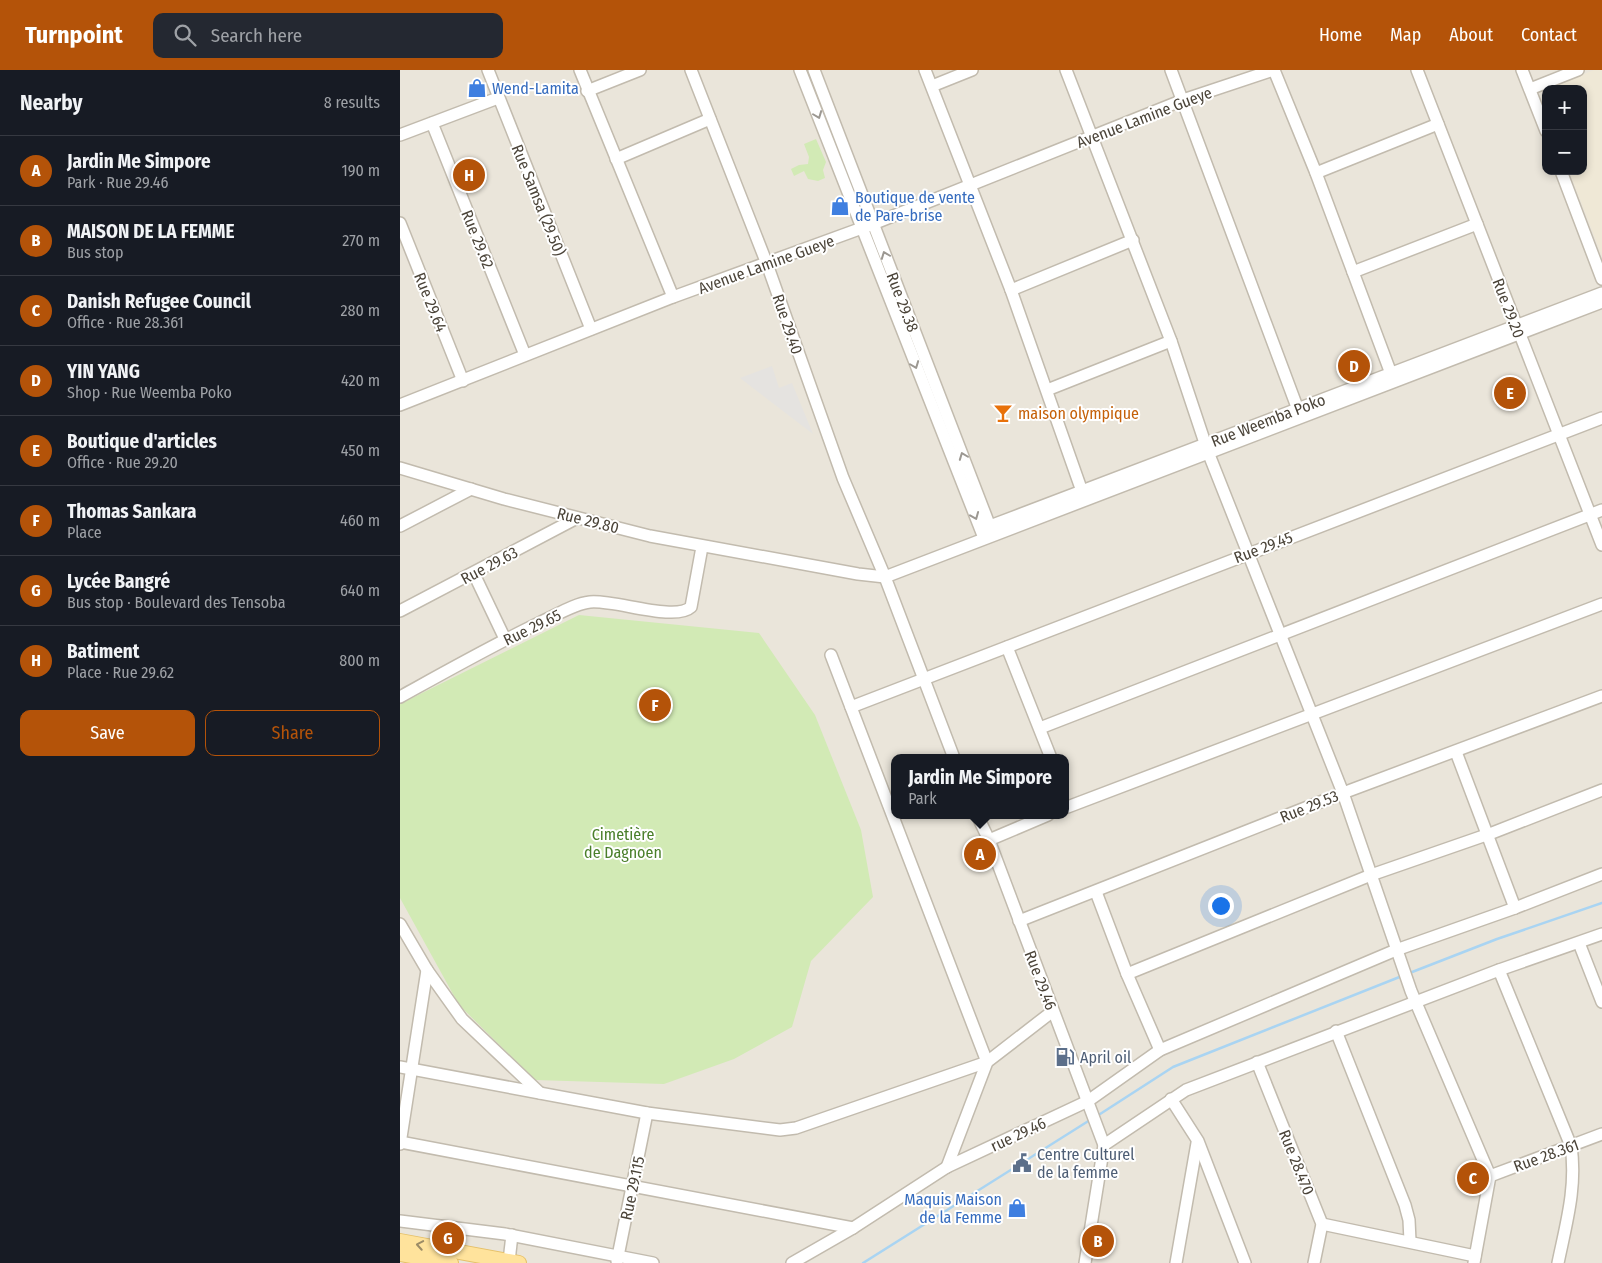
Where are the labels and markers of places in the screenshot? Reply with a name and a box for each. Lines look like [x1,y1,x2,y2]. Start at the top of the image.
shop icon: Wend-Lamita [466,77,488,99]
place label: Wend-Lamita [492,79,579,98]
pin: H [453,156,485,194]
place label: Boutique de vente de Pare-brise [855,188,975,225]
shop icon: Boutique de vente de Pare-brise [829,195,851,217]
pin: D [1338,347,1370,385]
pin: E [1494,374,1526,412]
bar icon: maison olympique [992,402,1014,424]
place label: maison olympique [1018,404,1139,423]
pin: F [639,686,671,724]
pin: A [964,835,996,873]
fuel station icon: April oil [1054,1046,1076,1068]
place label: April oil [1080,1048,1131,1067]
place label: Centre Culturel de la femme [1037,1145,1135,1182]
public building icon: Centre Culturel de la femme [1011,1152,1033,1174]
pin: C [1457,1159,1489,1197]
place label: Maquis Maison de la Femme [904,1190,1002,1227]
shop icon: Maquis Maison de la Femme [1006,1197,1028,1219]
pin: G [432,1219,464,1257]
pin: B [1082,1222,1114,1260]

